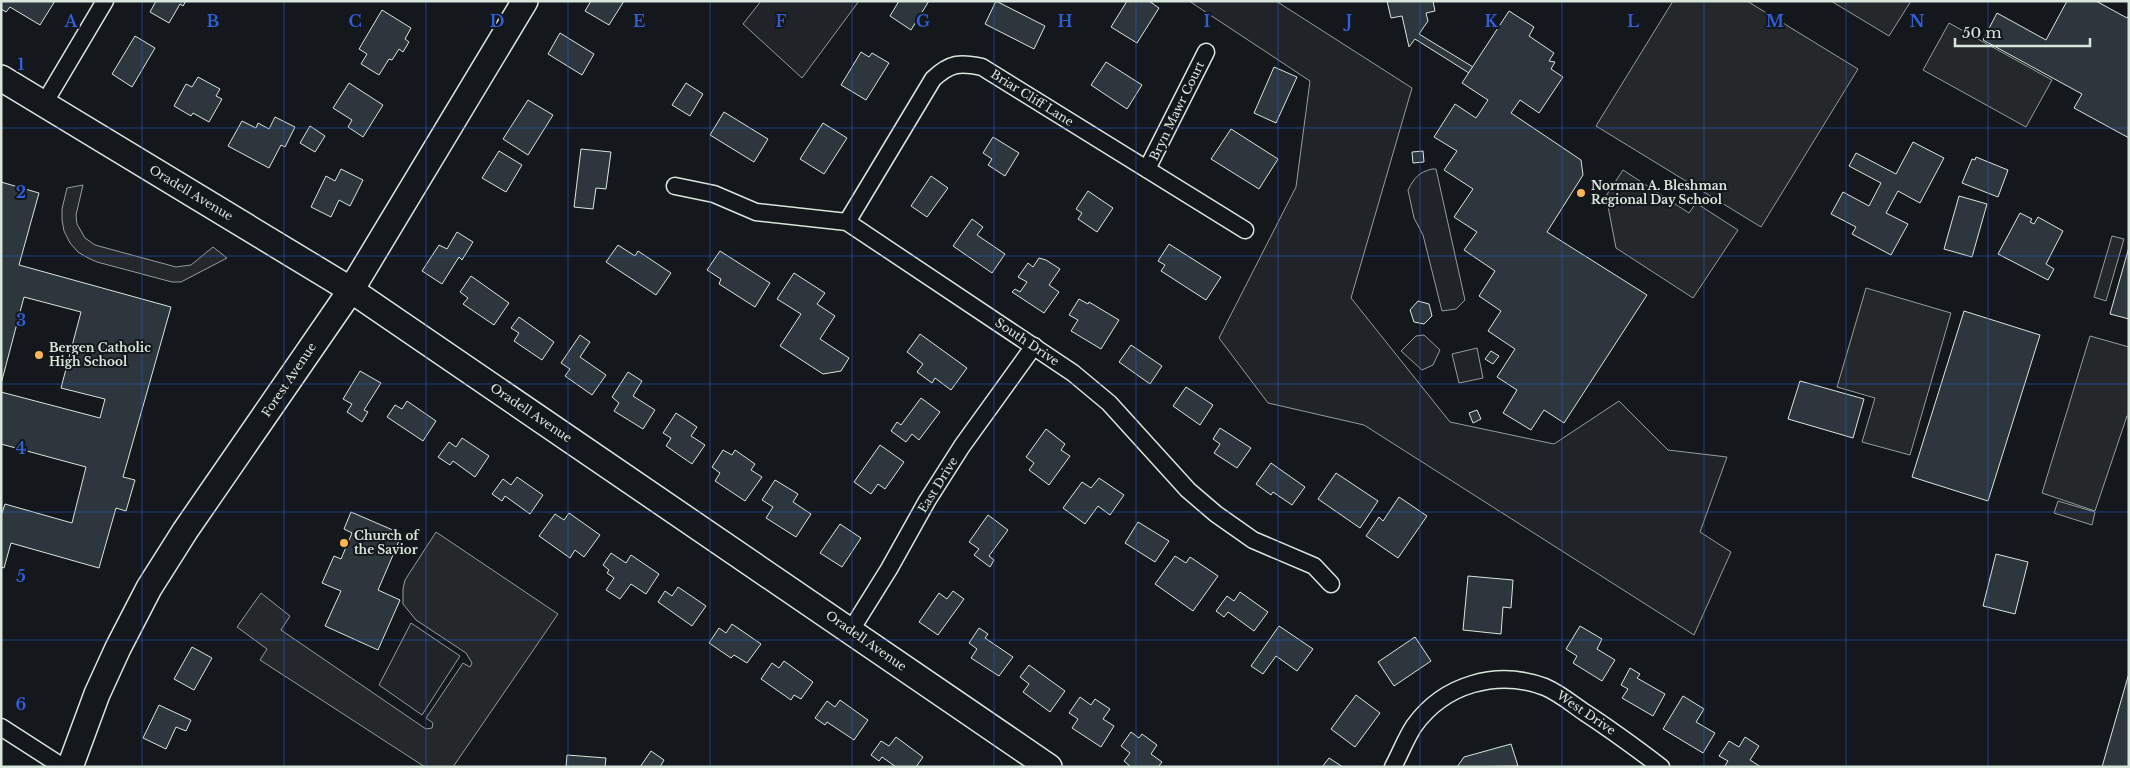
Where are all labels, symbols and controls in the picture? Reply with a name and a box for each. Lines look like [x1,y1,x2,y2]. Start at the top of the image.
text: A [64,11,79,31]
text: B [207,11,220,31]
text: C [348,11,362,31]
text: D [490,11,504,31]
text: E [633,11,645,31]
text: F [775,11,787,31]
text: G [916,11,930,31]
text: H [1057,11,1073,31]
text: I [1204,11,1211,31]
text: J [1343,11,1352,31]
text: K [1484,11,1498,31]
text: L [1627,11,1639,31]
text: M [1766,11,1784,31]
text: N [1909,11,1925,31]
scale bar [1955,15,2090,47]
text: 50 m [1962,23,2002,42]
text: 1 [18,54,25,74]
street label: Bryn Mawr Court [1146,58,1207,163]
street label: Briar Cliff Lane [988,66,1077,129]
street label: Oradell Avenue [147,162,236,224]
place label: Norman A. Bleshman Regional Day School [1591,178,1728,207]
text: 2 [16,182,26,202]
marker: Norman A. Bleshman Regional Day School [1575,187,1587,199]
text: 3 [16,310,26,330]
street label: South Drive [992,315,1062,369]
place label: Bergen Catholic High School [49,340,151,369]
street label: Forest Avenue [258,340,319,420]
marker: Bergen Catholic High School [33,349,45,361]
street label: Oradell Avenue [488,380,575,445]
text: 4 [16,438,26,458]
street label: East Drive [914,454,961,515]
place label: Church of the Savior [354,528,420,557]
marker: Church of the Savior [338,537,350,549]
text: 5 [16,566,26,586]
street label: Oradell Avenue [823,607,910,674]
street label: West Drive [1553,687,1619,738]
text: 6 [16,694,27,714]

